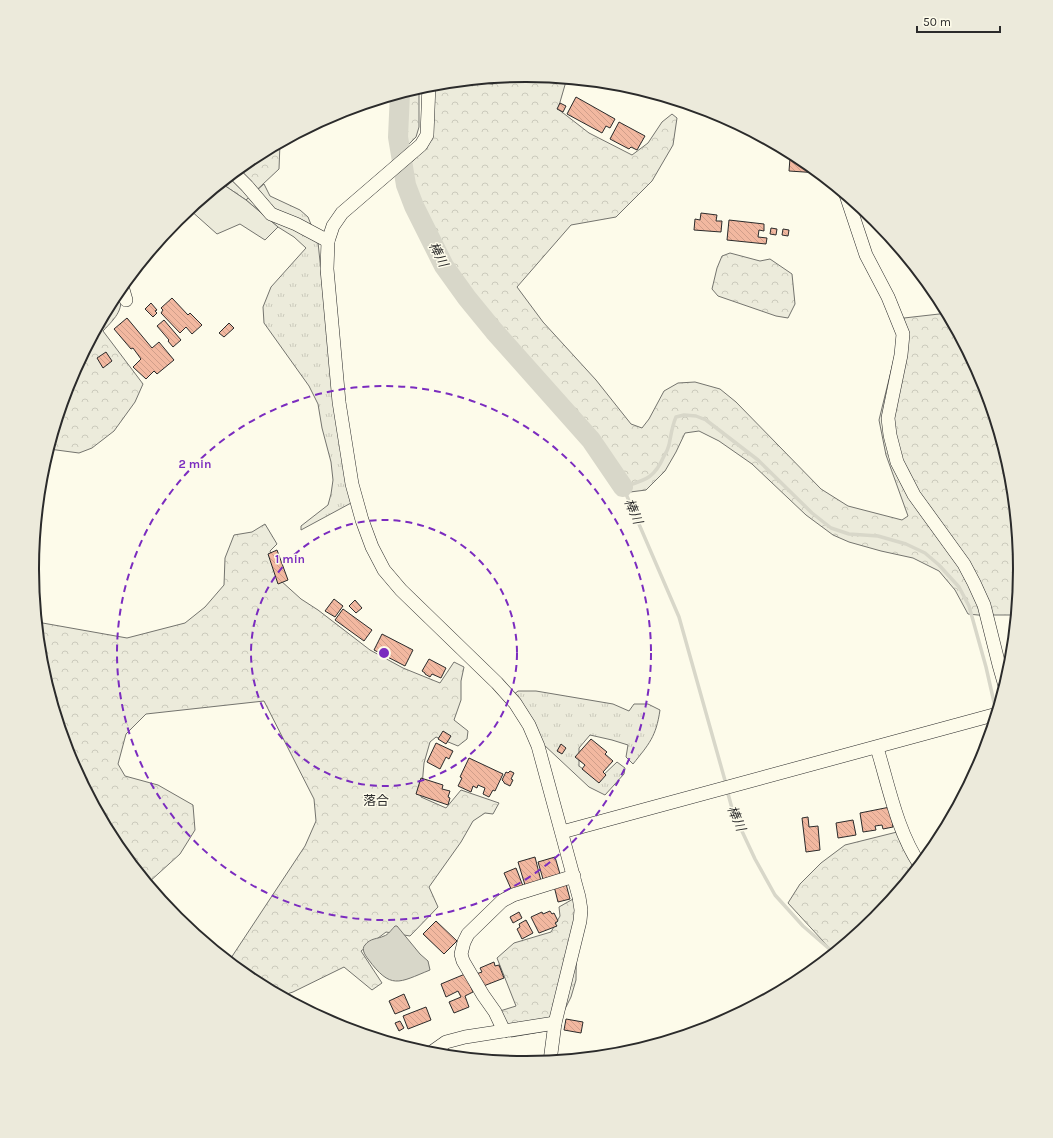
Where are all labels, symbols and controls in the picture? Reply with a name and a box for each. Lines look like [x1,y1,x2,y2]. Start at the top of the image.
scale bar [917,8,1000,34]
text: 50 m [923,15,951,29]
water label: 棒川 [426,239,452,271]
text: 2 min [178,457,212,471]
water label: 棒川 [622,496,646,528]
text: 1 min [275,552,305,566]
centre of rings [377,646,391,660]
district label: 落合 [363,793,389,808]
water label: 棒川 [725,803,749,835]

